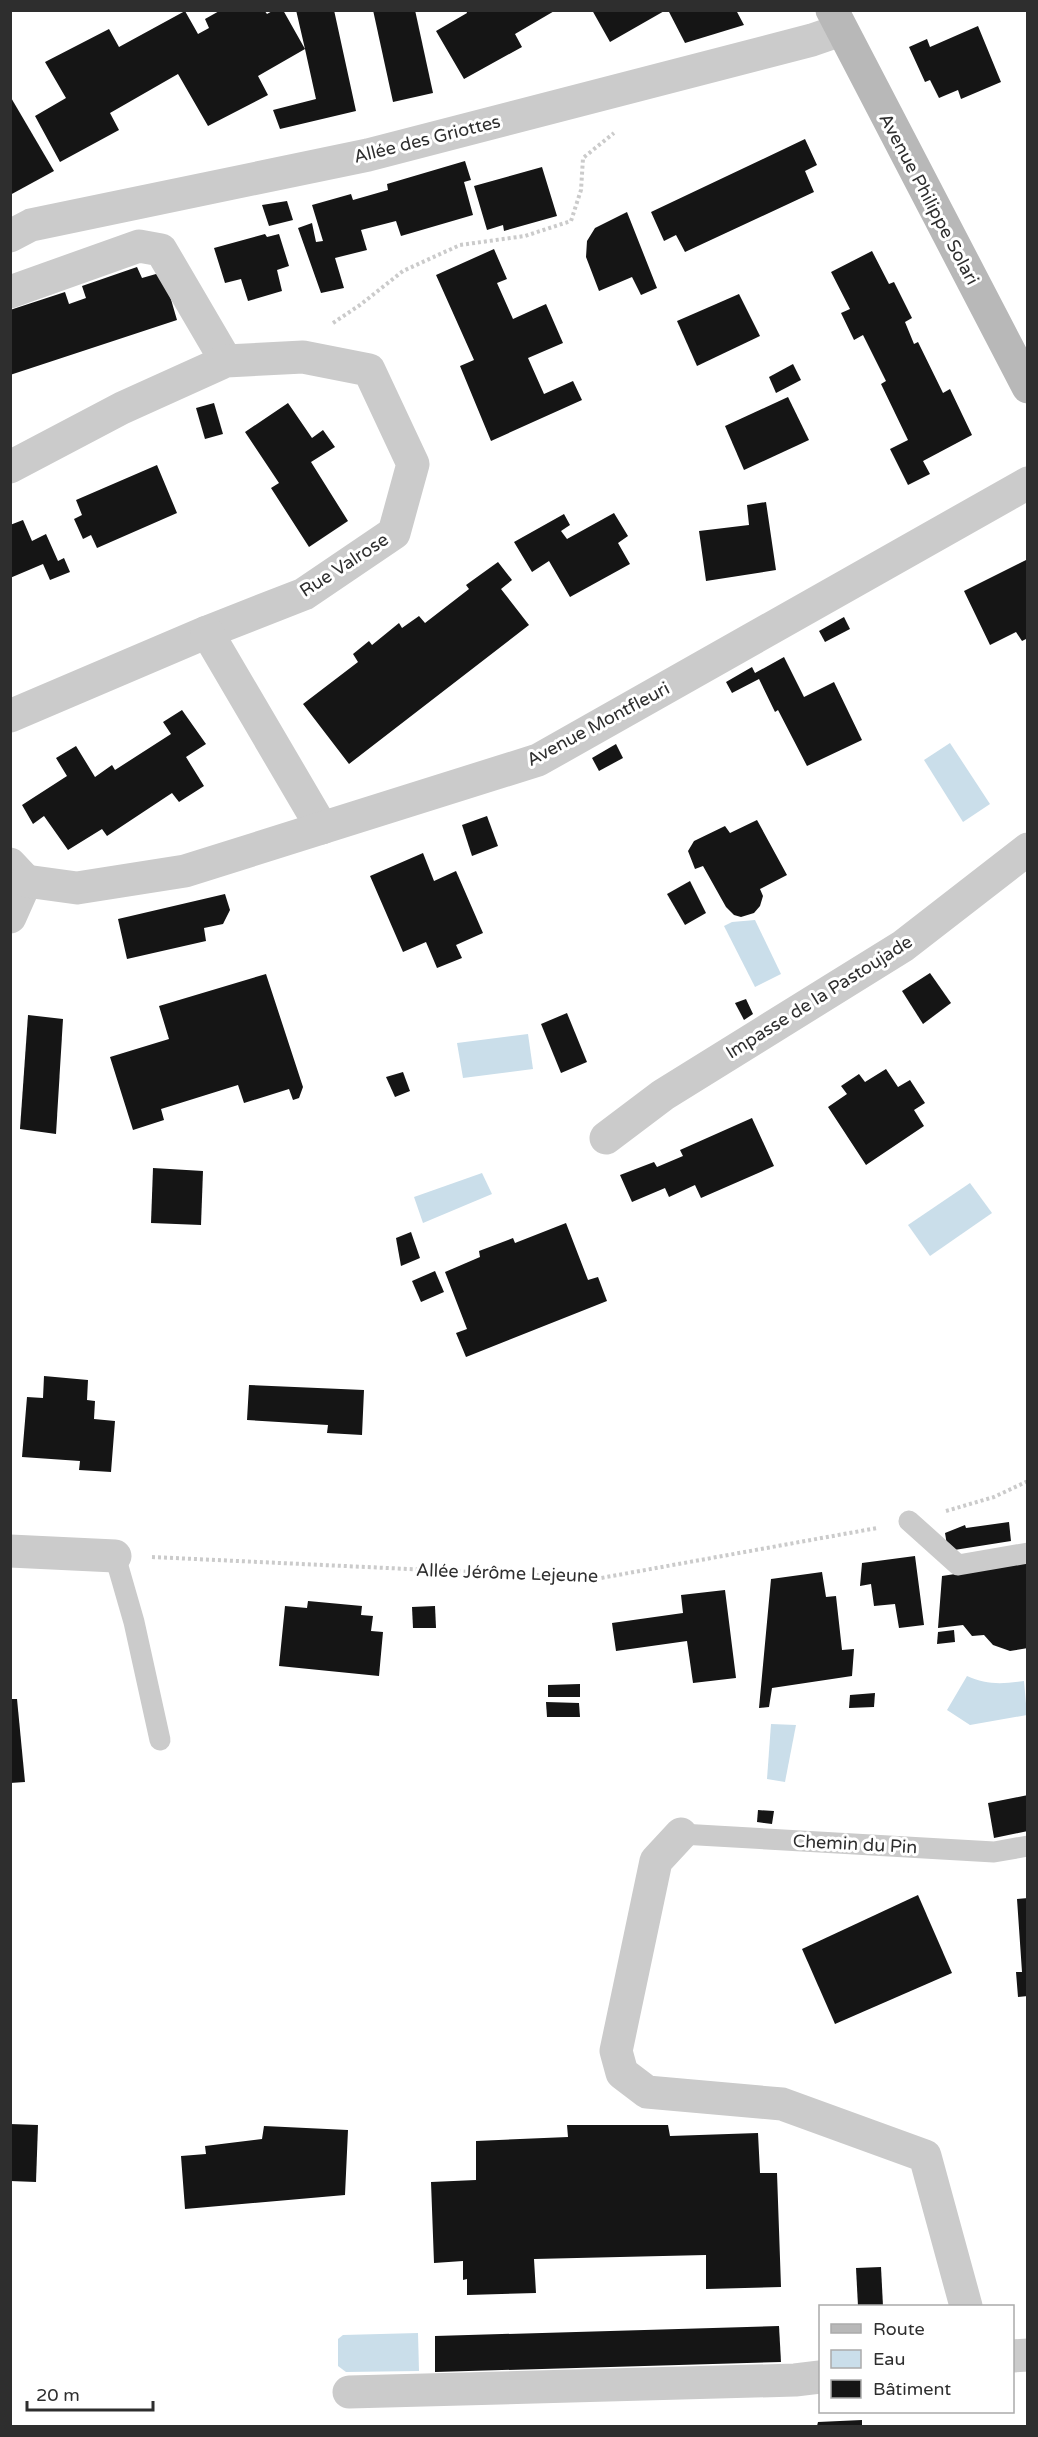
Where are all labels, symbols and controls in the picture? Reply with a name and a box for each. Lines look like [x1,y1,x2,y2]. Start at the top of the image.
street label: Avenue Philippe Solari [874,109,984,289]
street label: Allée des Griottes [351,110,503,168]
street label: Rue Valrose [296,528,392,602]
street label: Avenue Montfleuri [523,677,673,771]
street label: Impasse de la Pastoujade [722,930,916,1064]
street label: Allée Jérôme Lejeune [416,1559,598,1587]
street label: Chemin du Pin [792,1830,918,1858]
legend [819,2305,1014,2413]
text: Route [873,2318,925,2340]
text: Eau [873,2348,905,2370]
scale bar [27,2374,153,2412]
text: Bâtiment [873,2378,951,2400]
text: 20 m [36,2384,80,2406]

